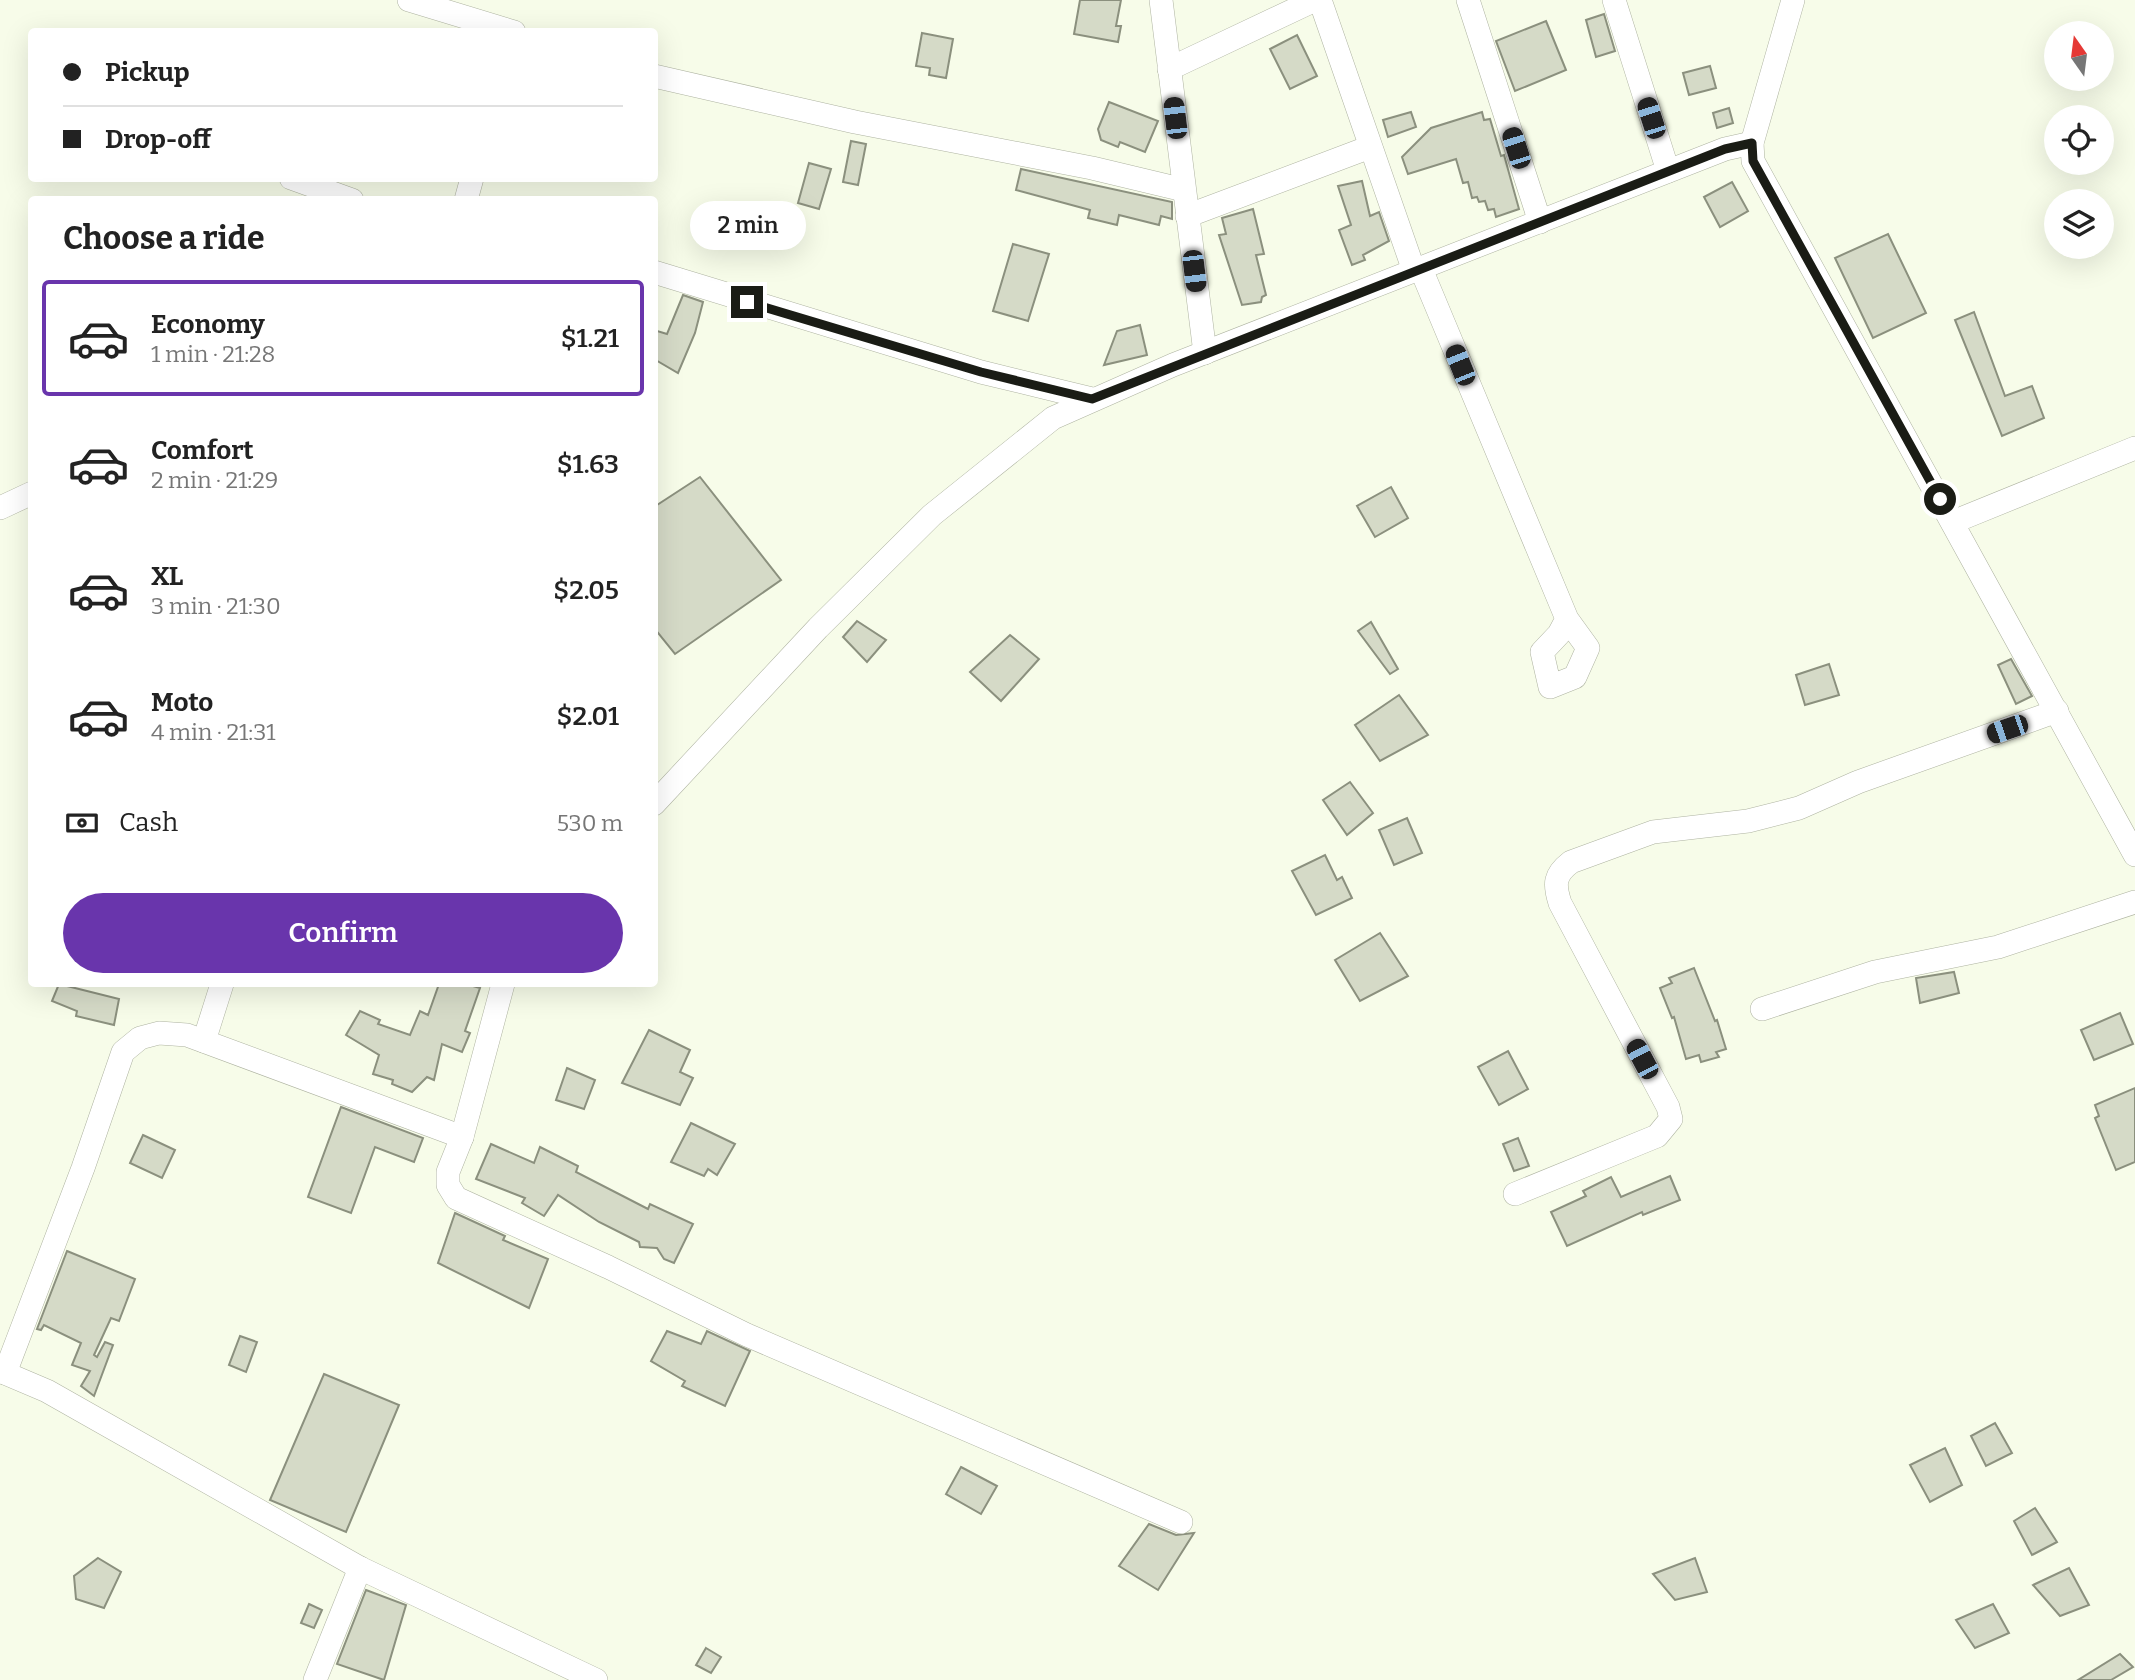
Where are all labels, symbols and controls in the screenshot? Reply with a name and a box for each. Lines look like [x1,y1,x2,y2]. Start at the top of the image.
north arrow [2044,21,2114,91]
map controls [2044,21,2114,259]
text: Pickup [105,57,190,88]
car [1635,95,1668,141]
car [1163,96,1188,140]
button: locate [2044,105,2114,175]
text: Drop-off [105,124,211,155]
car [1500,125,1533,171]
button: layers [2044,189,2114,259]
callout: 2 min [689,201,805,250]
text: 2 min [718,211,778,239]
text: Choose a ride [63,219,264,257]
car [1182,249,1207,293]
route end [731,286,763,318]
icon: car [67,307,130,370]
text: Economy [151,309,265,340]
text: $1.21 [561,323,619,354]
text: 1 min · 21:28 [151,340,275,368]
car [1443,342,1478,388]
icon: car [67,433,130,496]
text: Comfort [151,435,254,466]
text: $1.63 [557,449,619,480]
text: 2 min · 21:29 [151,466,278,494]
route start [1924,483,1956,515]
icon: car [67,559,130,622]
text: XL [151,561,183,592]
text: $2.05 [553,575,619,606]
text: 3 min · 21:30 [151,592,281,620]
icon: car [67,685,130,748]
text: Moto [151,687,213,718]
text: $2.01 [557,701,619,732]
car [1984,712,2031,746]
text: 4 min · 21:31 [151,718,276,746]
icon: cash [63,804,101,842]
text: Cash [119,807,178,838]
text: 530 m [557,809,623,837]
button: Confirm [63,893,623,973]
car [1623,1036,1662,1082]

